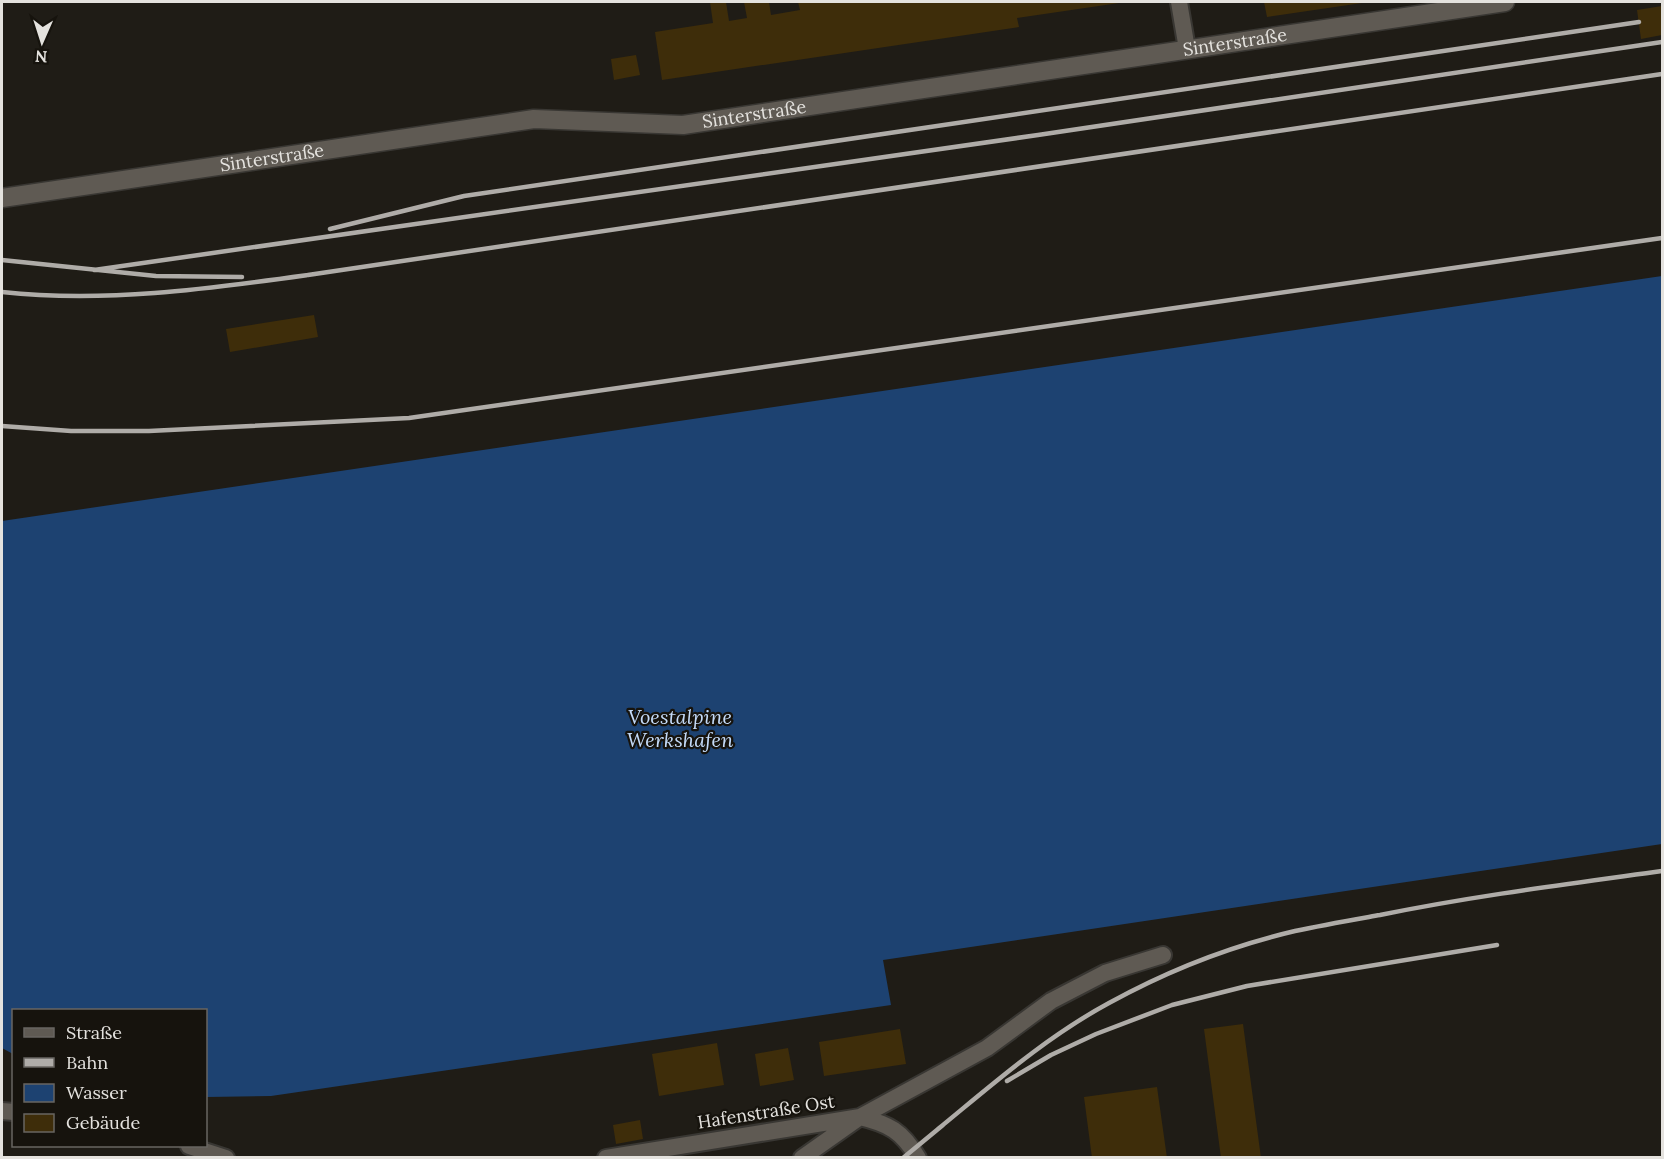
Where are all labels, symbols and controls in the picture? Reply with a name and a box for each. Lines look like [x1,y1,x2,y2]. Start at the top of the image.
north arrow [12,12,72,72]
street label: Sinterstraße [1181,23,1289,61]
text: N [35,47,48,67]
street label: Sinterstraße [701,95,808,133]
street label: Sinterstraße [218,138,326,176]
water label: Voestalpine Werkshafen [627,704,734,752]
legend [12,1009,207,1147]
text: Straße [66,1021,122,1044]
text: Bahn [66,1051,108,1074]
text: Wasser [66,1081,127,1104]
street label: Hafenstraße Ost [696,1089,836,1134]
text: Gebäude [66,1111,141,1134]

